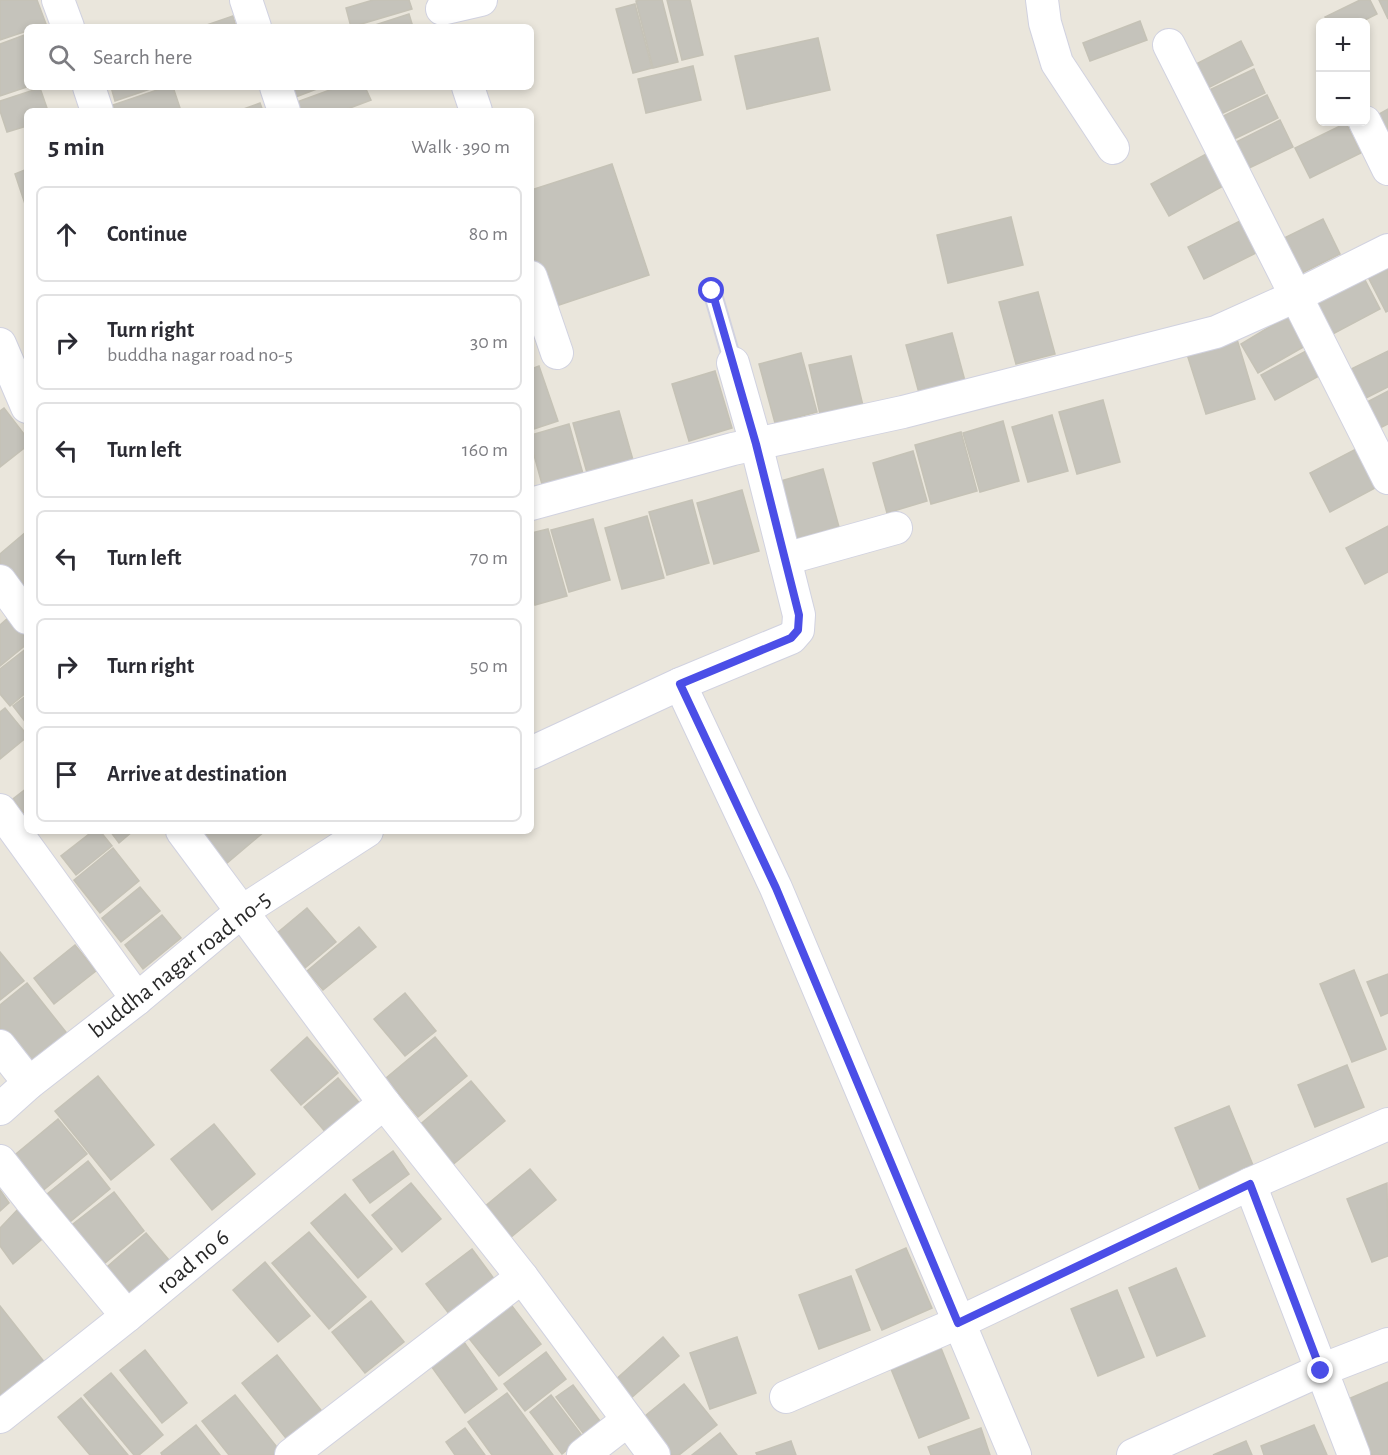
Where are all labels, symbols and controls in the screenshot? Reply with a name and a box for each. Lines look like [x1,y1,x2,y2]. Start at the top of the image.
map controls [1316,18,1370,126]
button: + [1316,18,1370,72]
search box [24,24,534,90]
icon: search [45,41,78,74]
text: Search here [93,46,192,68]
button: − [1316,72,1370,126]
text: 5 min [48,134,105,160]
text: Walk · 390 m [411,137,510,157]
icon: ahead [50,218,83,251]
text: Continue [107,223,187,245]
text: 80 m [469,224,508,244]
route start [698,277,724,303]
text: Turn right [107,319,194,341]
icon: right [50,326,83,359]
text: 30 m [470,332,508,352]
text: buddha nagar road no-5 [107,345,293,365]
icon: left [50,434,83,467]
text: Turn left [107,439,181,461]
text: 160 m [462,440,508,460]
icon: left [50,542,83,575]
text: Turn left [107,547,181,569]
text: 70 m [470,548,508,568]
icon: right [50,650,83,683]
text: Turn right [107,655,194,677]
text: 50 m [470,656,508,676]
icon: arrive [50,758,83,791]
text: Arrive at destination [107,763,287,785]
street label: buddha nagar road no-5 [85,887,275,1043]
street label: road no 6 [152,1225,234,1299]
route end [1307,1357,1333,1383]

